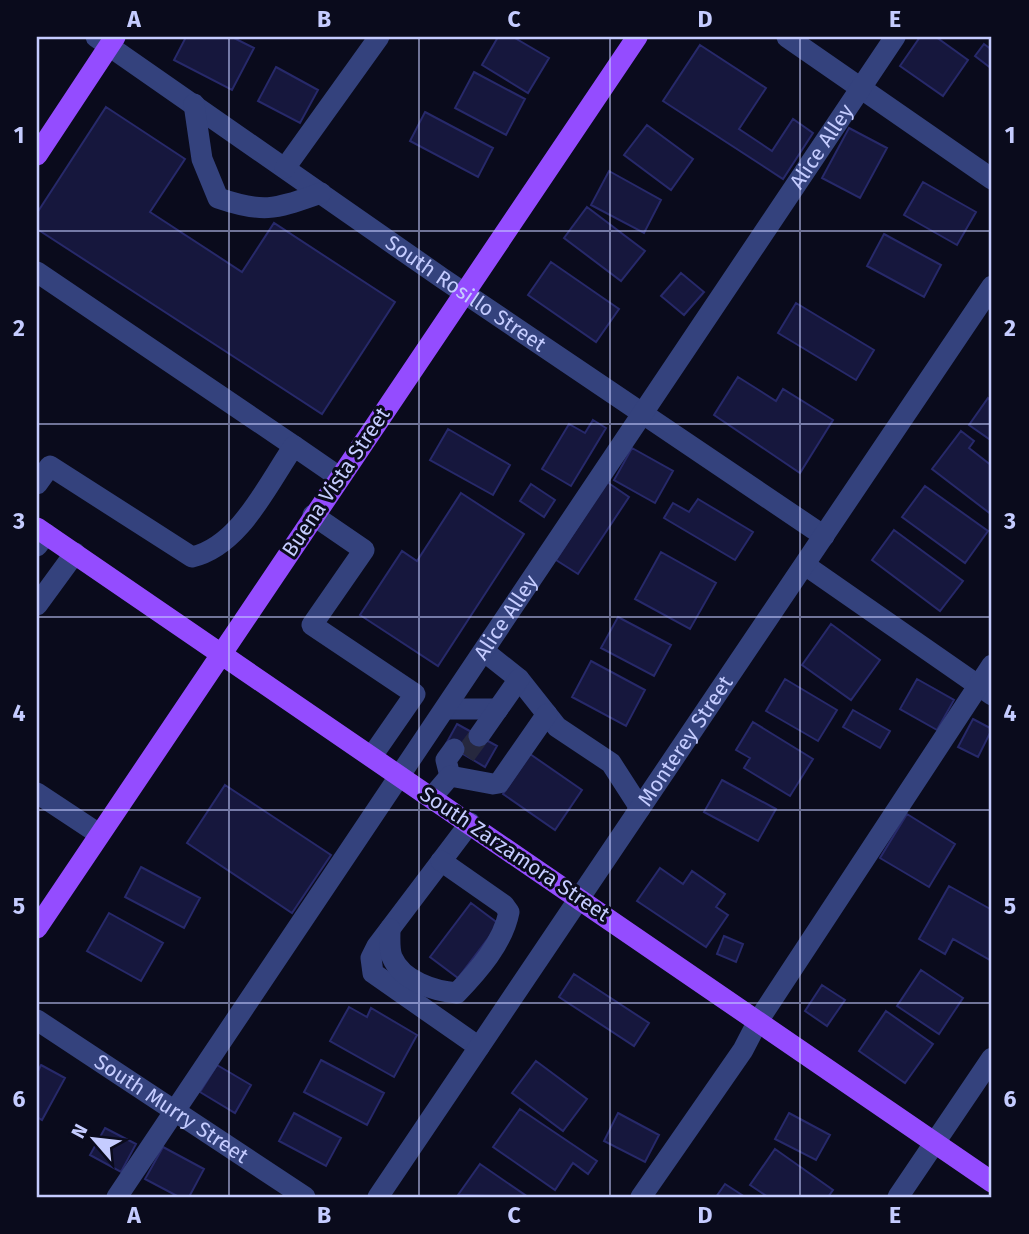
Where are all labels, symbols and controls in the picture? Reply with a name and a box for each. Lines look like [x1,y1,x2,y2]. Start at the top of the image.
text: A [126,5,141,33]
text: B [317,5,331,33]
text: C [507,5,521,33]
text: D [698,5,713,33]
text: E [889,5,901,33]
street label: Alice Alley [784,98,860,194]
text: 1 [14,121,24,149]
text: 1 [1005,121,1015,149]
street label: South Rosillo Street [380,230,551,358]
text: 2 [13,314,25,342]
text: 2 [1004,314,1016,342]
street label: Buena Vista Street [276,402,396,562]
text: 3 [12,507,25,535]
text: 3 [1003,507,1016,535]
street label: Alice Alley [468,569,544,665]
street label: Monterey Street [632,671,739,811]
text: 4 [13,699,26,727]
text: 4 [1004,699,1017,727]
street label: South Zarzamora Street [415,781,615,927]
text: 5 [13,892,25,920]
text: 5 [1004,892,1016,920]
street label: South Murry Street [89,1049,254,1169]
text: 6 [13,1085,26,1113]
text: 6 [1004,1085,1017,1113]
north arrow [60,1104,130,1174]
text: N [66,1120,93,1142]
text: A [126,1201,141,1229]
text: B [317,1201,331,1229]
text: C [507,1201,521,1229]
text: D [698,1201,713,1229]
text: E [889,1201,901,1229]

